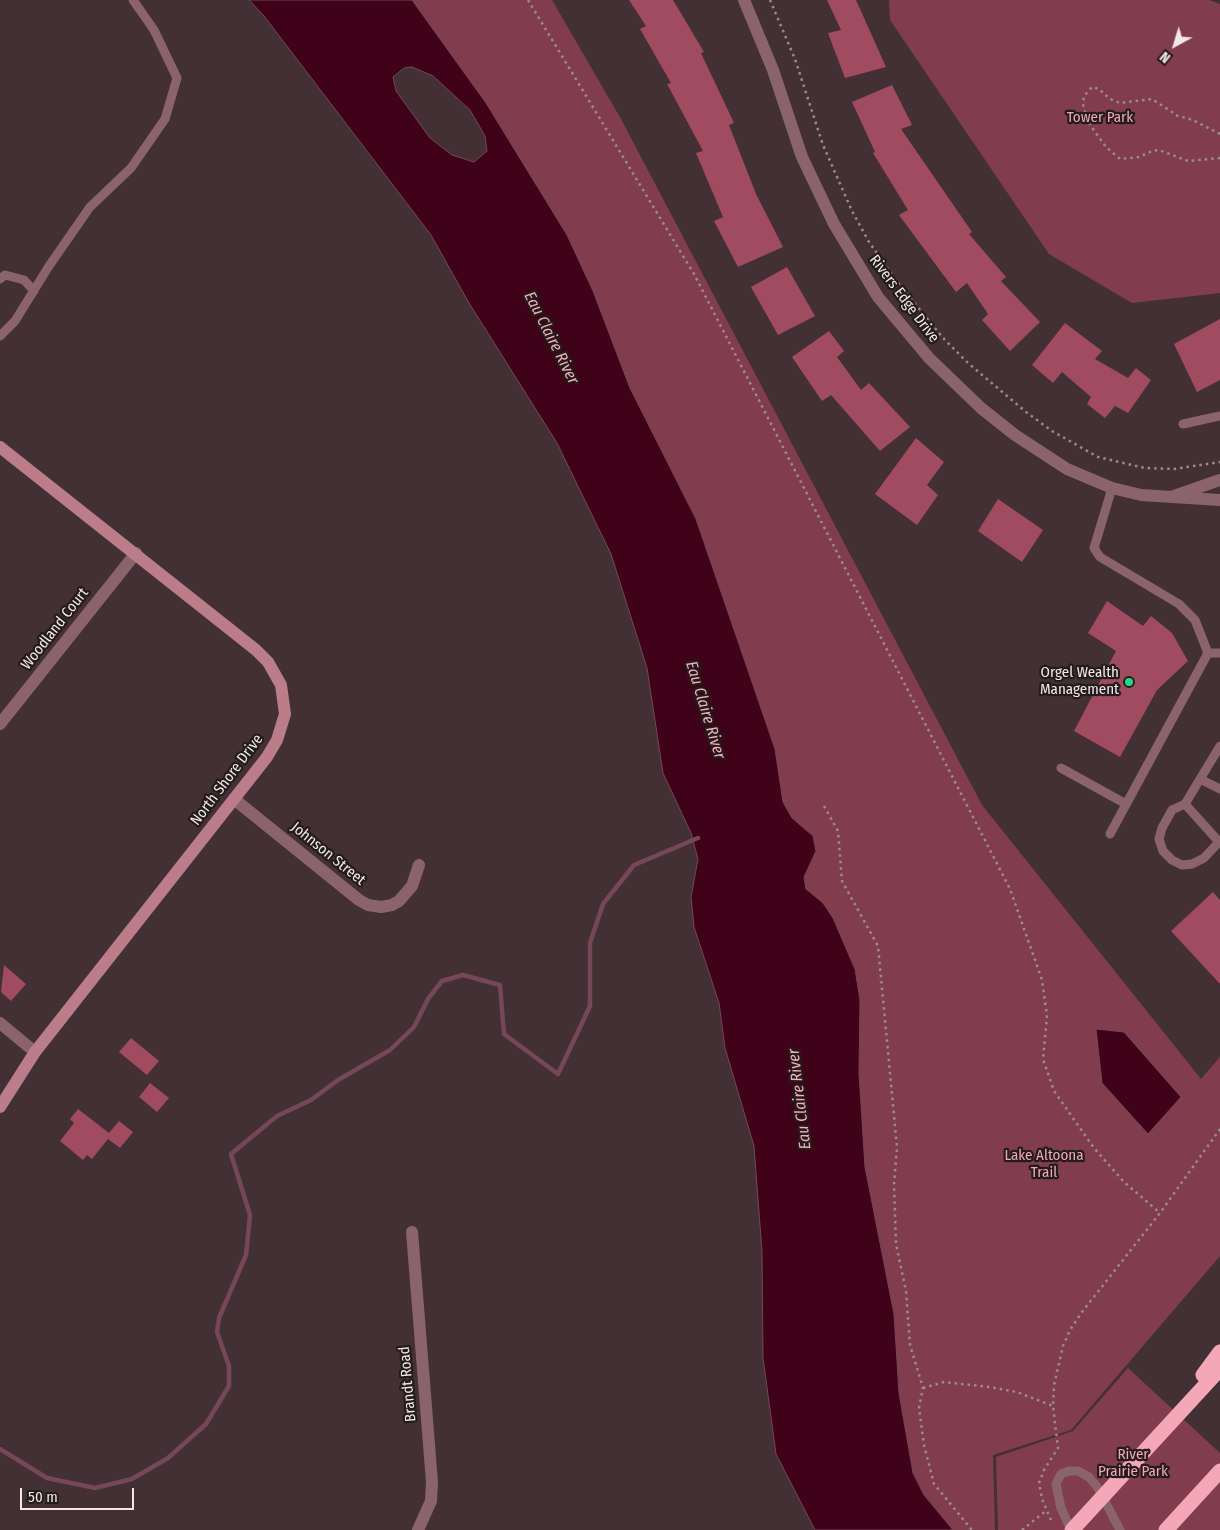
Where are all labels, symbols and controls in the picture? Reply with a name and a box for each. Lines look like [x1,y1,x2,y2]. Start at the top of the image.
north arrow [1150,20,1200,70]
text: N [1157,48,1174,66]
park label: Tower Park [1067,109,1133,127]
street label: Rivers Edge Drive [865,252,943,346]
water label: Eau Claire River [519,289,583,387]
street label: Woodland Court [17,585,93,673]
water label: Eau Claire River [681,659,729,761]
place label: Orgel Wealth Management [1040,664,1119,699]
marker: Orgel Wealth Management [1123,676,1135,688]
street label: North Shore Drive [187,731,267,829]
street label: Johnson Street [287,819,369,889]
water label: Eau Claire River [784,1048,816,1150]
park label: Lake Altoona Trail [1004,1147,1084,1182]
street label: Brandt Road [396,1345,420,1423]
park label: River Prairie Park [1098,1446,1168,1481]
scale bar [22,1478,136,1510]
text: 50 m [28,1488,58,1506]

